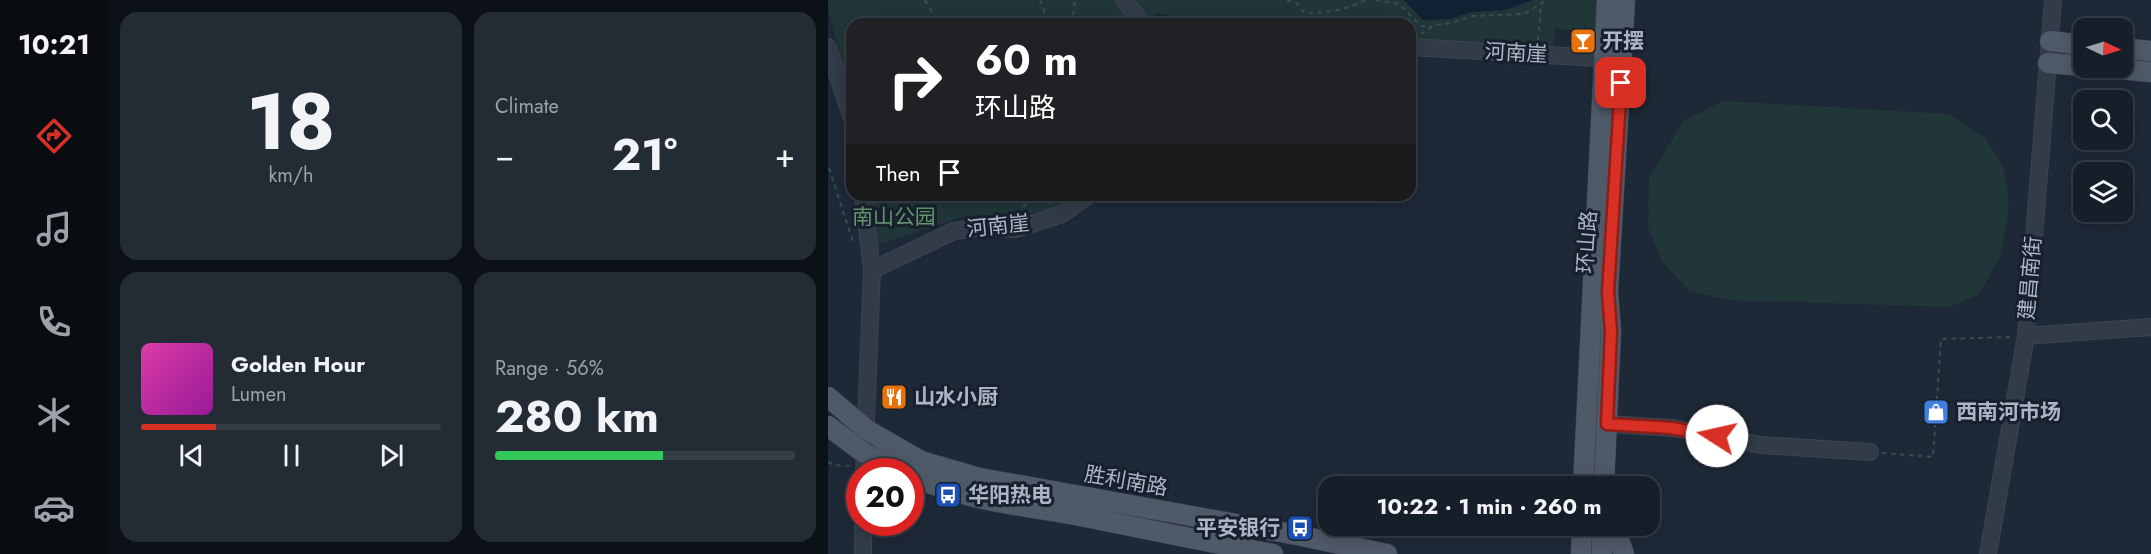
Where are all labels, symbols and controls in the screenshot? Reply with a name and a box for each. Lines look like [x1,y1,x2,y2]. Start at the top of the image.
north arrow [2073,18,2133,78]
map controls [2073,18,2133,222]
text: 10:21 [18,25,90,64]
bar icon: 开摆 [1568,26,1598,56]
place label: 开摆 [1602,26,1644,56]
text: 60 m [975,30,1078,91]
street label: 河南崖 [1484,36,1548,70]
icon: right [876,42,954,120]
pin [1595,57,1646,108]
text: 18 [247,66,335,178]
icon: arrive [1604,66,1637,99]
text: 环山路 [975,88,1056,127]
button: search [2073,90,2133,150]
text: Climate [495,92,559,121]
icon: directions [33,115,75,157]
text: 21° [612,122,677,187]
text: − [495,132,514,179]
text: + [775,132,795,179]
icon: arrive [933,156,966,189]
text: Then [876,157,921,189]
text: km/h [268,161,314,190]
button: layers [2073,162,2133,222]
park label: 南山公园 [852,202,936,232]
icon: music [33,208,75,250]
street label: 河南崖 [965,208,1031,244]
street label: 环山路 [1570,210,1604,274]
street label: 建昌南街 [2011,235,2049,321]
icon: phone [33,301,75,343]
text: Golden Hour [231,348,365,380]
text: Range · 56% [495,354,604,383]
text: Lumen [231,380,287,409]
restaurant icon: 山水小厨 [879,382,909,412]
place label: 山水小厨 [914,382,998,412]
text: 280 km [495,384,659,449]
icon: climate [33,394,75,436]
shop icon: 西南河市场 [1921,397,1951,427]
place label: 西南河市场 [1956,397,2061,427]
position arrow [1685,404,1749,468]
icon: previous [175,439,208,472]
icon: pause [275,439,308,472]
icon: next [375,439,408,472]
speed limit sign: 20 [846,458,924,536]
street label: 胜利南路 [1082,459,1170,503]
bus stop icon: 华阳热电 [933,480,963,510]
place label: 华阳热电 [968,480,1052,510]
icon: car [33,487,75,529]
text: 10:22 · 1 min · 260 m [1376,490,1602,522]
place label: 平安银行 [1196,513,1280,543]
bus stop icon: 平安银行 [1285,513,1315,543]

